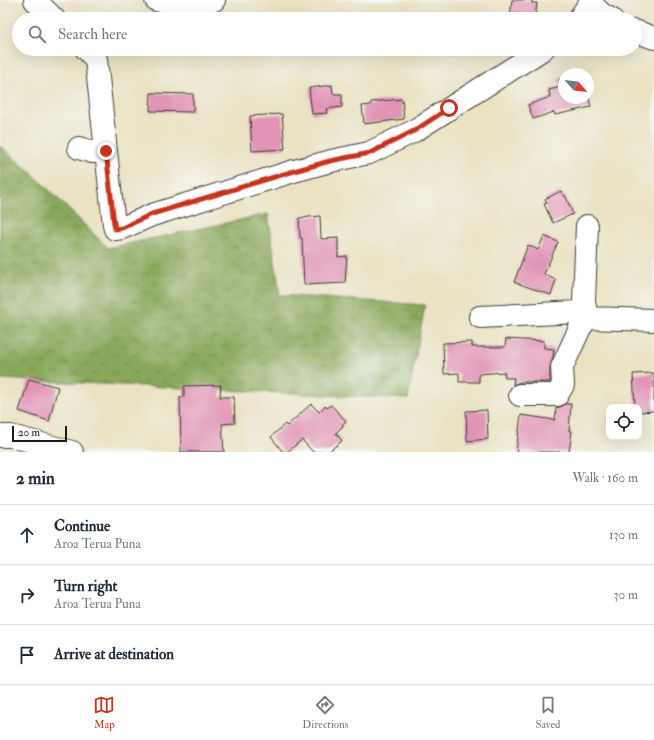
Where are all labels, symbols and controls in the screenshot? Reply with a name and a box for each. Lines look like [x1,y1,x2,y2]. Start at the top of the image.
search box [12,12,642,56]
icon: search [26,23,48,45]
text: Search here [58,25,127,44]
north arrow [558,68,594,104]
route start [440,99,458,117]
route end [97,142,115,160]
map controls [606,404,642,440]
button: locate [606,404,642,440]
scale bar [12,424,67,443]
text: 20 m [18,426,40,439]
text: 2 min [16,468,55,489]
text: Walk · 160 m [572,470,638,486]
text: Continue [54,517,110,536]
icon: ahead [16,524,38,546]
text: 130 m [609,527,638,543]
text: Aroa Terua Puna [54,536,141,552]
text: Turn right [54,577,117,596]
icon: right [16,584,38,606]
text: 30 m [614,587,638,603]
text: Aroa Terua Puna [54,596,141,612]
icon: arrive [16,644,38,666]
text: Arrive at destination [54,645,174,664]
tab: Map [93,694,115,731]
tab: Directions [302,694,349,731]
tab: Saved [535,694,561,731]

